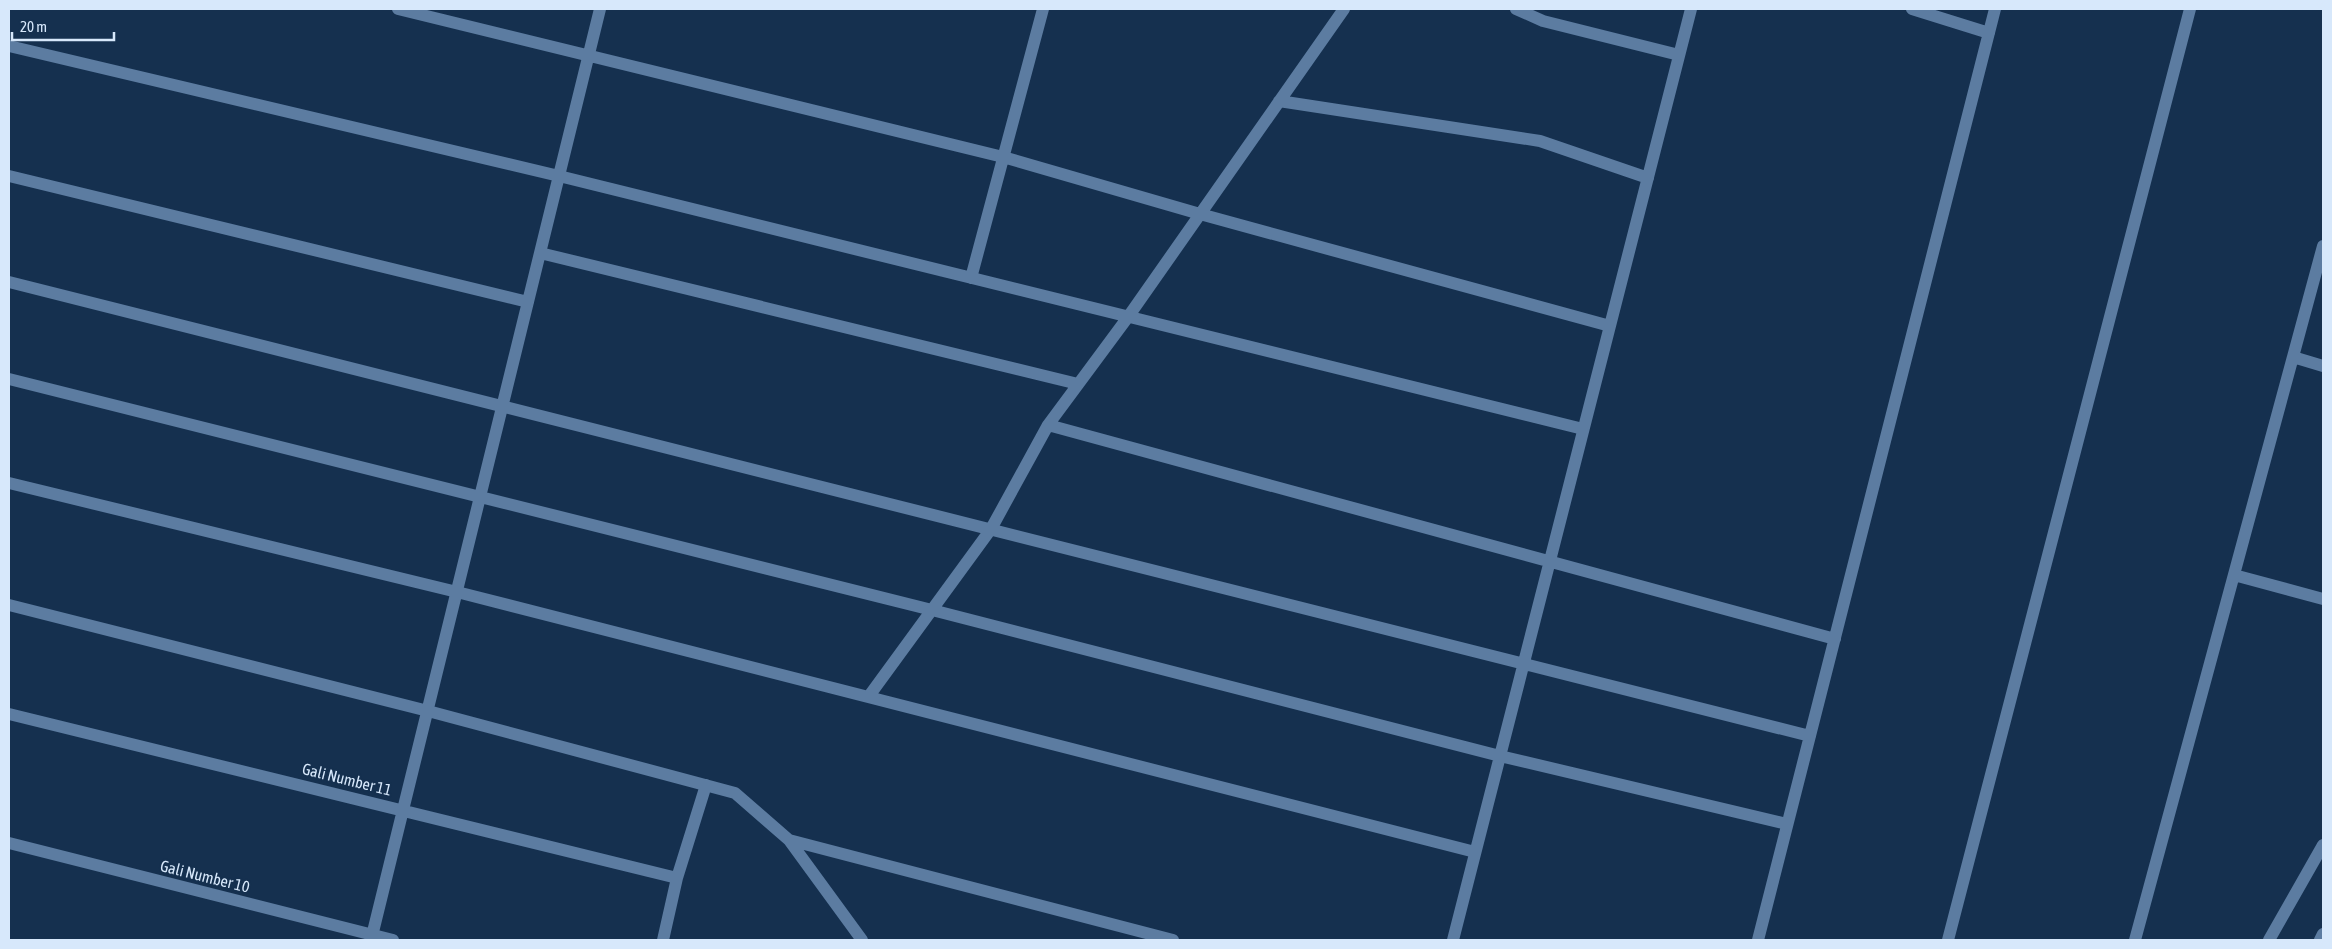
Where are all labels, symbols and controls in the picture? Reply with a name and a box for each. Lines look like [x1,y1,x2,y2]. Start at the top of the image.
scale bar [12,10,115,42]
text: 20 m [20,18,47,35]
street label: Gali Number 11 [300,759,394,799]
street label: Gali Number 10 [158,856,252,896]

